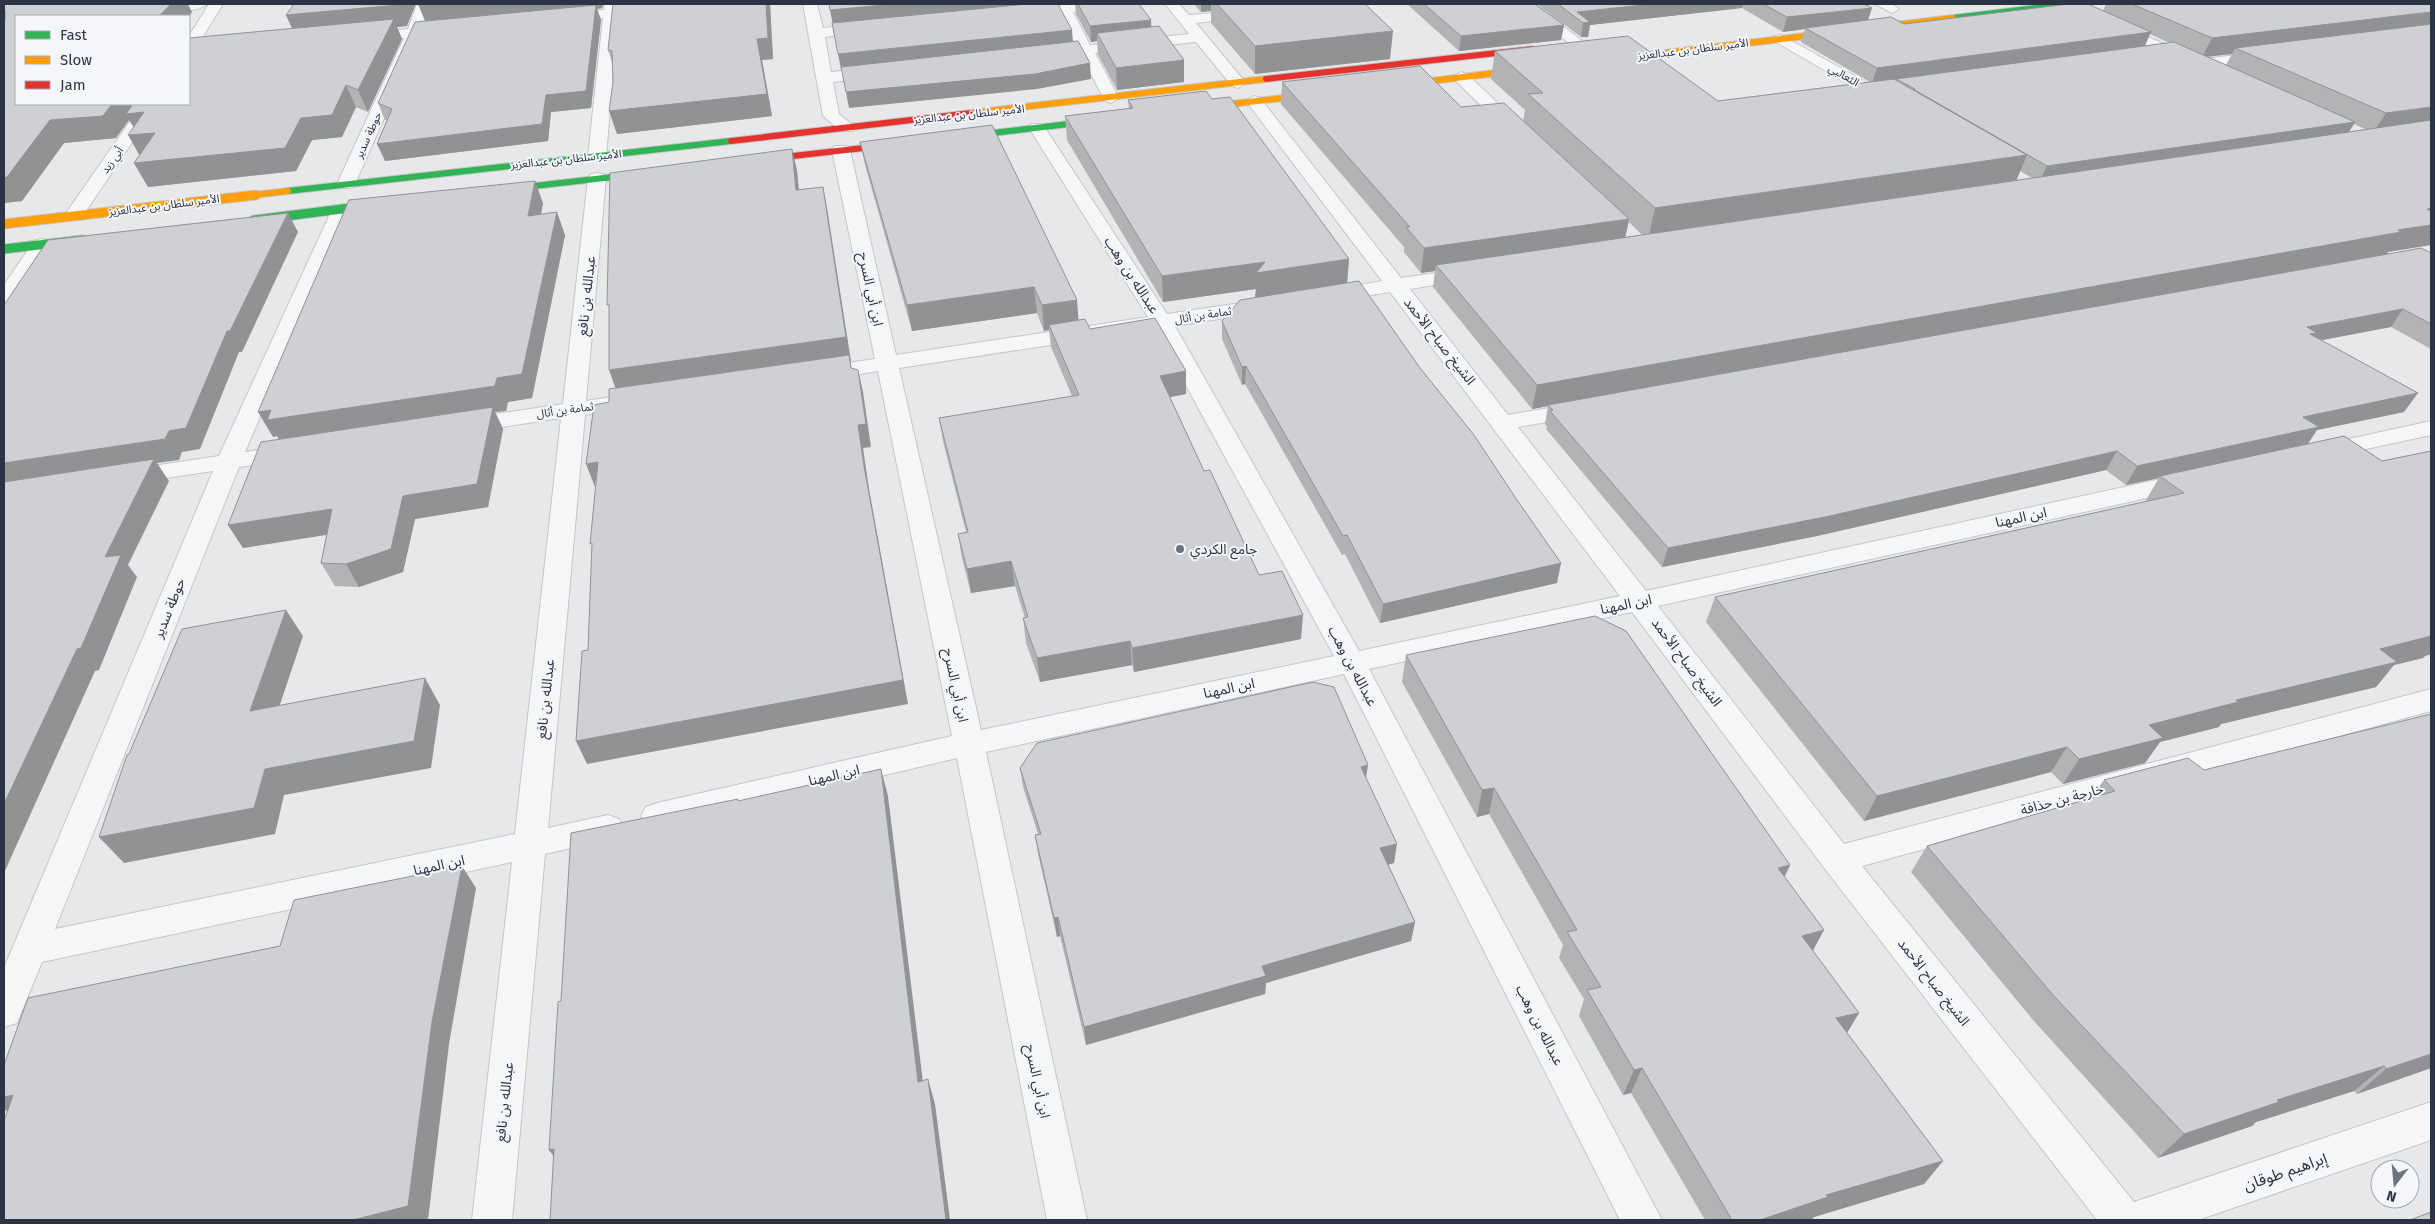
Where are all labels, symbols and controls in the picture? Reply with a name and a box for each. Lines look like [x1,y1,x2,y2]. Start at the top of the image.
legend [15,15,190,105]
text: Fast [60,26,87,44]
street label: الأمير سلطان بن عبدالعزيز [1636,36,1749,63]
text: Slow [60,51,92,69]
street label: الثعالبي [1825,61,1861,92]
text: Jam [60,76,86,94]
street label: الأمير سلطان بن عبدالعزيز [912,102,1025,127]
street label: حوطة سدير [352,109,385,161]
street label: أبي زيد [98,144,128,178]
street label: الأمير سلطان بن عبدالعزيز [509,147,622,172]
street label: الأمير سلطان بن عبدالعزيز [107,192,220,219]
street label: عبدالله بن وهب [1100,234,1163,317]
street label: ابن أبي السرح [852,250,887,328]
street label: عبدالله بن نافع [574,255,601,337]
street label: الشيخ صباح الأحمد [1399,294,1479,390]
street label: ثمامة بن أثال [1174,304,1233,326]
street label: ثمامة بن أثال [536,400,594,421]
street label: ابن المهنا [1994,504,2048,531]
place label: جامع الكردي [1190,541,1257,560]
marker: جامع الكردي [1174,543,1186,555]
street label: حوطة سدير [149,576,189,642]
street label: ابن المهنا [1599,591,1653,618]
street label: الشيخ صباح الأحمد [1646,615,1725,711]
street label: عبدالله بن وهب [1324,623,1381,709]
street label: ابن أبي السرح [937,646,972,724]
street label: عبدالله بن نافع [533,658,560,740]
street label: ابن المهنا [1202,675,1256,702]
street label: ابن المهنا [807,761,861,790]
street label: خارجة بن حذافة [2019,780,2106,819]
street label: ابن المهنا [412,852,466,879]
street label: الشيخ صباح الأحمد [1893,935,1973,1031]
street label: عبدالله بن وهب [1512,982,1567,1068]
street label: ابن أبي السرح [1019,1042,1054,1120]
street label: عبدالله بن نافع [492,1061,519,1143]
street label: إبراهيم طوقان [2241,1148,2331,1198]
north arrow [2370,1159,2420,1209]
text: N [2385,1187,2398,1205]

